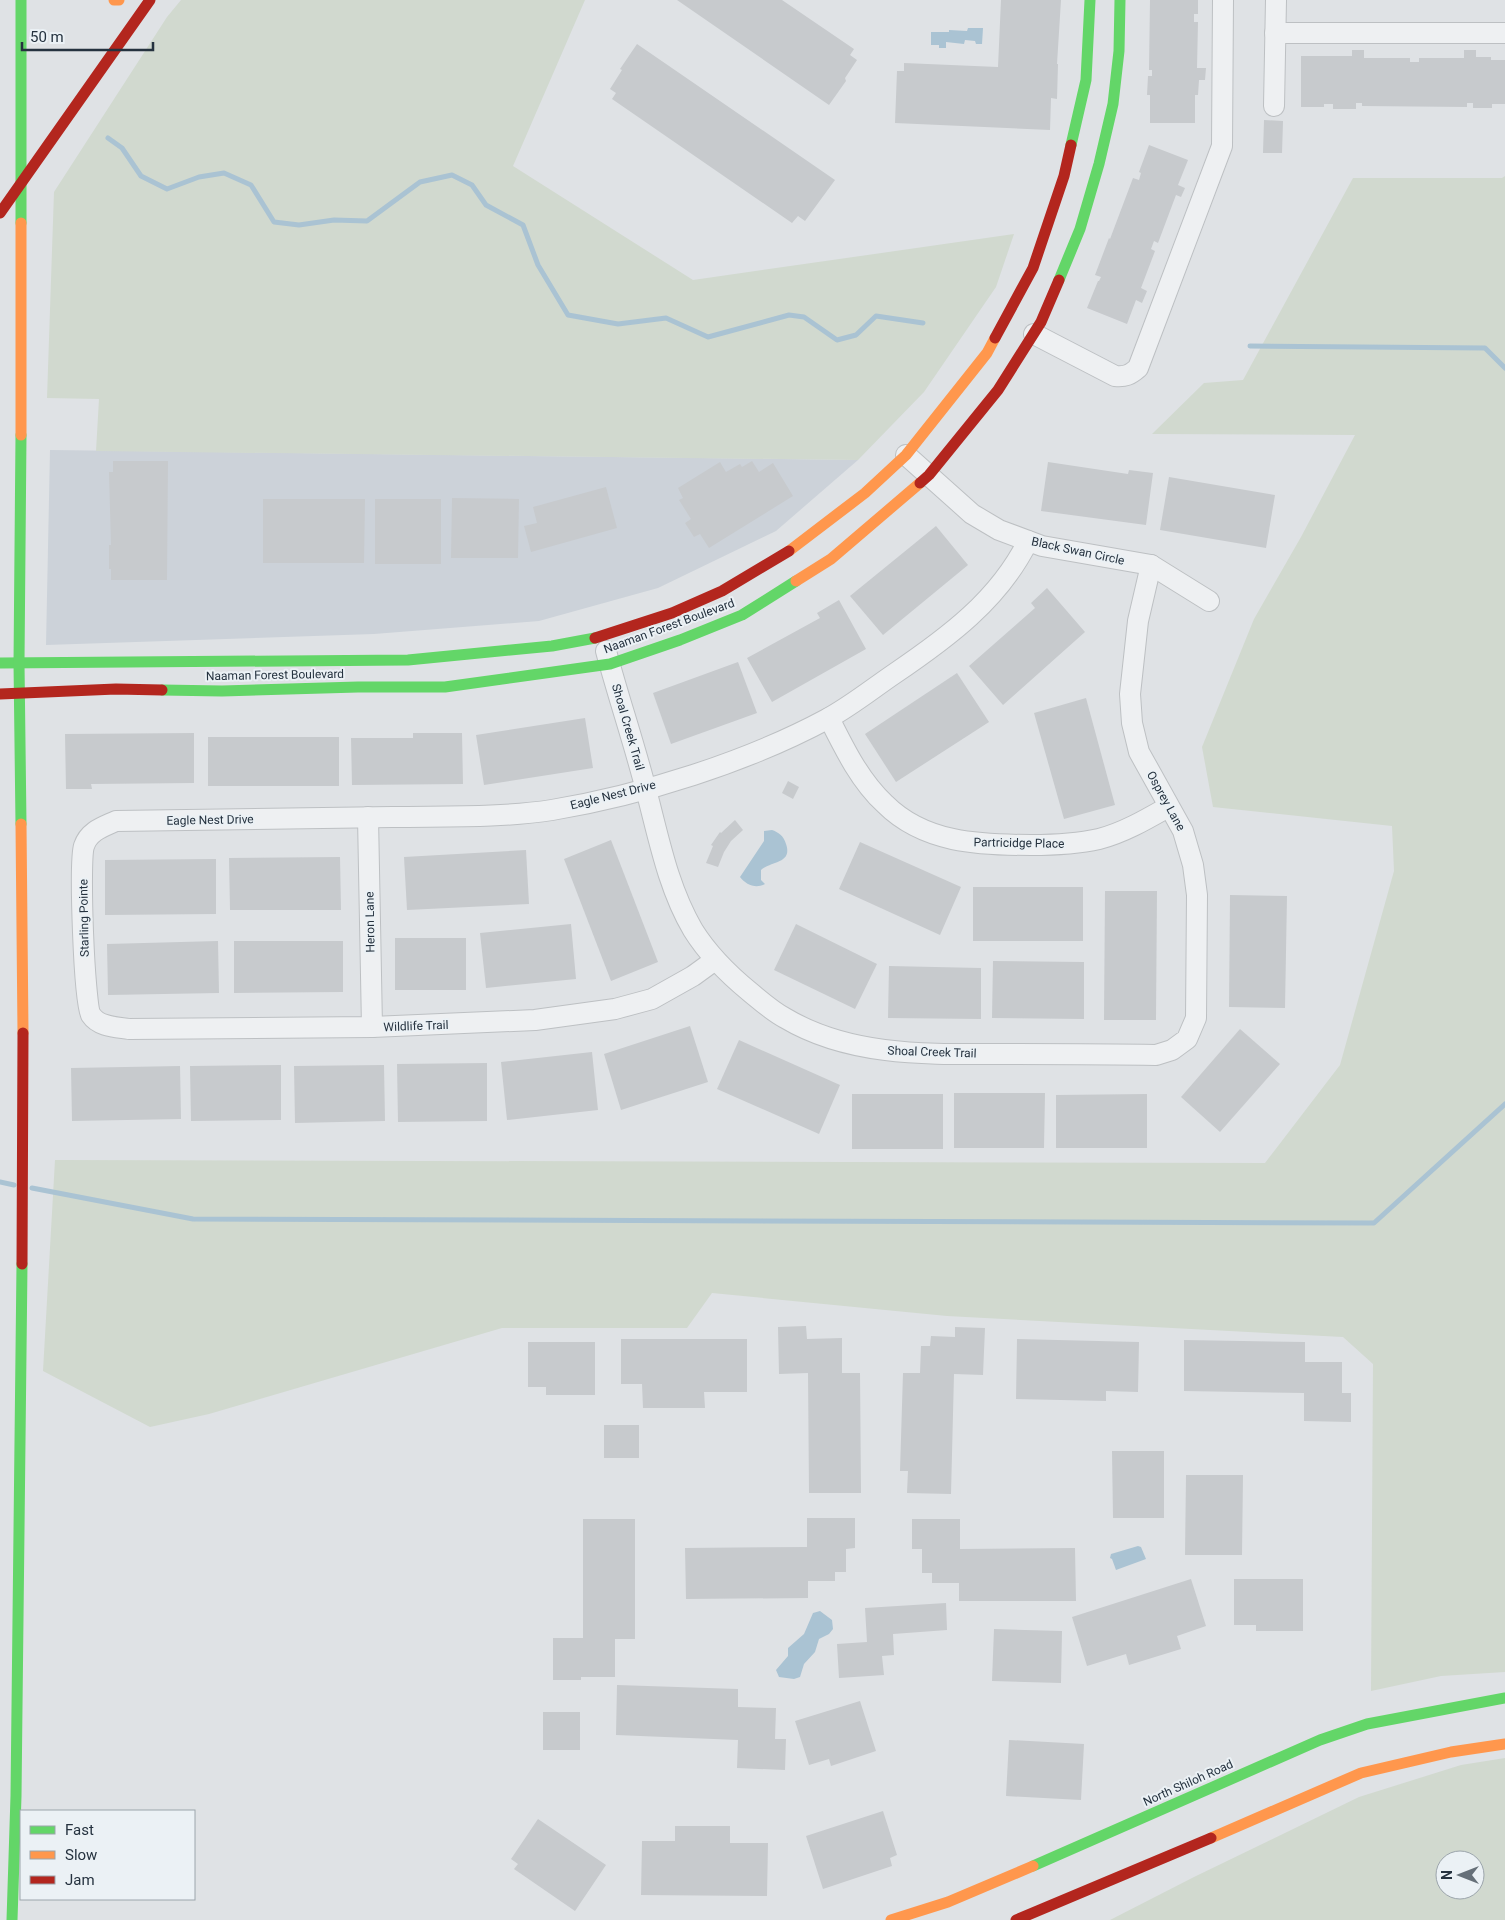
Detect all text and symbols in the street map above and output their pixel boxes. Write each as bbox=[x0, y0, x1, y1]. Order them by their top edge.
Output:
scale bar bbox=[22, 20, 154, 52]
text: 50 m bbox=[30, 28, 64, 46]
street label: Black Swan Circle bbox=[1030, 534, 1126, 568]
street label: Naaman Forest Boulevard bbox=[602, 596, 736, 656]
street label: Naaman Forest Boulevard bbox=[206, 667, 344, 683]
street label: Shoal Creek Trail bbox=[609, 682, 647, 772]
street label: Osprey Lane bbox=[1144, 769, 1188, 833]
street label: Eagle Nest Drive bbox=[569, 778, 657, 812]
street label: Eagle Nest Drive bbox=[166, 812, 254, 828]
street label: Partricidge Place bbox=[973, 835, 1065, 851]
street label: Starling Pointe bbox=[76, 879, 92, 957]
street label: Heron Lane bbox=[362, 891, 378, 953]
street label: Wildlife Trail bbox=[383, 1018, 449, 1034]
street label: Shoal Creek Trail bbox=[887, 1043, 977, 1061]
street label: North Shiloh Road bbox=[1141, 1757, 1235, 1809]
legend bbox=[20, 1810, 195, 1900]
text: Fast bbox=[65, 1821, 94, 1839]
text: Slow bbox=[65, 1846, 97, 1864]
north arrow bbox=[1435, 1850, 1485, 1900]
text: N bbox=[1439, 1870, 1455, 1880]
text: Jam bbox=[65, 1871, 95, 1889]

